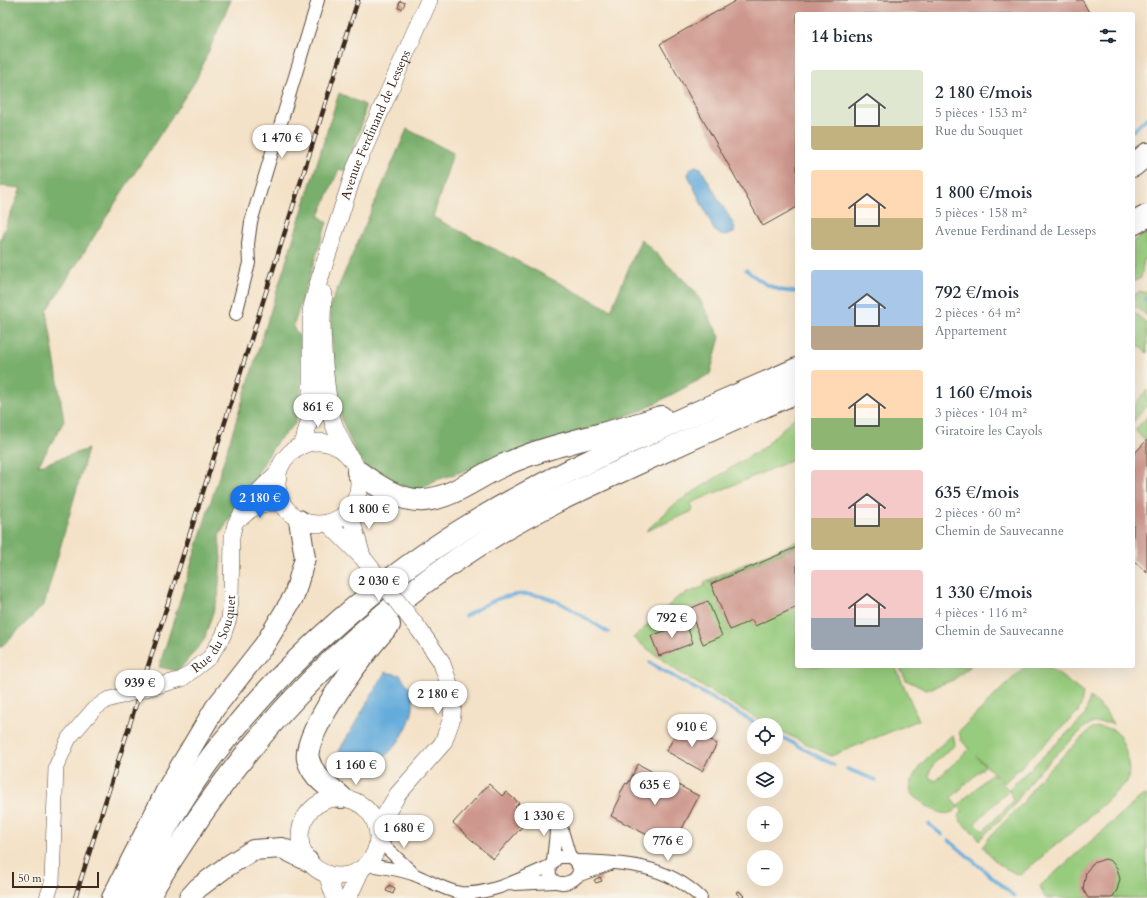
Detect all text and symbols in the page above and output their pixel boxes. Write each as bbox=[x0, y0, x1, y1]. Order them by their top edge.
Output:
text: 14 biens bbox=[811, 25, 873, 48]
icon: filters bbox=[1097, 25, 1119, 47]
street label: Avenue Ferdinand de Lesseps bbox=[337, 47, 415, 202]
text: 2 180 €/mois bbox=[935, 81, 1032, 104]
icon: home bbox=[843, 86, 891, 134]
text: 5 pièces · 153 m² bbox=[935, 104, 1027, 122]
text: Rue du Souquet bbox=[935, 122, 1023, 140]
pin: 1 470 € bbox=[245, 125, 319, 159]
text: 1 470 € bbox=[261, 129, 303, 147]
text: 1 800 €/mois bbox=[935, 181, 1032, 204]
icon: home bbox=[843, 186, 891, 234]
text: 5 pièces · 158 m² bbox=[935, 204, 1027, 222]
text: Avenue Ferdinand de Lesseps bbox=[935, 222, 1096, 240]
text: 792 €/mois bbox=[935, 281, 1019, 304]
icon: home bbox=[843, 286, 891, 334]
text: 2 pièces · 64 m² bbox=[935, 304, 1020, 322]
text: Appartement bbox=[935, 322, 1007, 340]
text: 1 160 €/mois bbox=[935, 381, 1032, 404]
icon: home bbox=[843, 386, 891, 434]
pin: 861 € bbox=[290, 394, 346, 428]
text: 861 € bbox=[302, 398, 334, 416]
text: 3 pièces · 104 m² bbox=[935, 404, 1027, 422]
text: Giratoire les Cayols bbox=[935, 422, 1042, 440]
text: 635 €/mois bbox=[935, 481, 1019, 504]
pin: 2 180 € bbox=[223, 485, 297, 519]
icon: home bbox=[843, 486, 891, 534]
text: 2 180 € bbox=[239, 489, 281, 507]
pin: 1 800 € bbox=[332, 496, 406, 530]
text: 1 800 € bbox=[348, 500, 390, 518]
text: 2 pièces · 60 m² bbox=[935, 504, 1020, 522]
text: Chemin de Sauvecanne bbox=[935, 522, 1064, 540]
pin: 2 030 € bbox=[342, 568, 416, 602]
text: 2 030 € bbox=[358, 572, 400, 590]
text: 1 330 €/mois bbox=[935, 581, 1032, 604]
icon: home bbox=[843, 586, 891, 634]
street label: Rue du Souquet bbox=[188, 595, 240, 677]
text: 4 pièces · 116 m² bbox=[935, 604, 1027, 622]
pin: 792 € bbox=[644, 605, 700, 639]
text: 792 € bbox=[656, 609, 688, 627]
text: Chemin de Sauvecanne bbox=[935, 622, 1064, 640]
pin: 939 € bbox=[112, 670, 168, 704]
text: 939 € bbox=[124, 674, 156, 692]
pin: 2 180 € bbox=[401, 681, 475, 715]
text: 2 180 € bbox=[417, 685, 459, 703]
pin: 910 € bbox=[664, 714, 720, 748]
text: 910 € bbox=[676, 718, 708, 736]
map controls bbox=[747, 718, 783, 886]
button: locate bbox=[747, 718, 783, 754]
pin: 1 160 € bbox=[319, 752, 393, 786]
text: 1 160 € bbox=[335, 756, 377, 774]
button: layers bbox=[747, 762, 783, 798]
pin: 635 € bbox=[627, 772, 683, 806]
text: 635 € bbox=[639, 776, 671, 794]
pin: 1 330 € bbox=[507, 803, 581, 837]
button: + bbox=[747, 806, 783, 842]
text: 1 330 € bbox=[523, 807, 565, 825]
pin: 1 680 € bbox=[367, 815, 441, 849]
text: 1 680 € bbox=[383, 819, 425, 837]
pin: 776 € bbox=[640, 828, 696, 862]
text: 776 € bbox=[652, 832, 684, 850]
button: − bbox=[747, 850, 783, 886]
scale bar bbox=[12, 870, 99, 889]
text: 50 m bbox=[18, 871, 42, 886]

